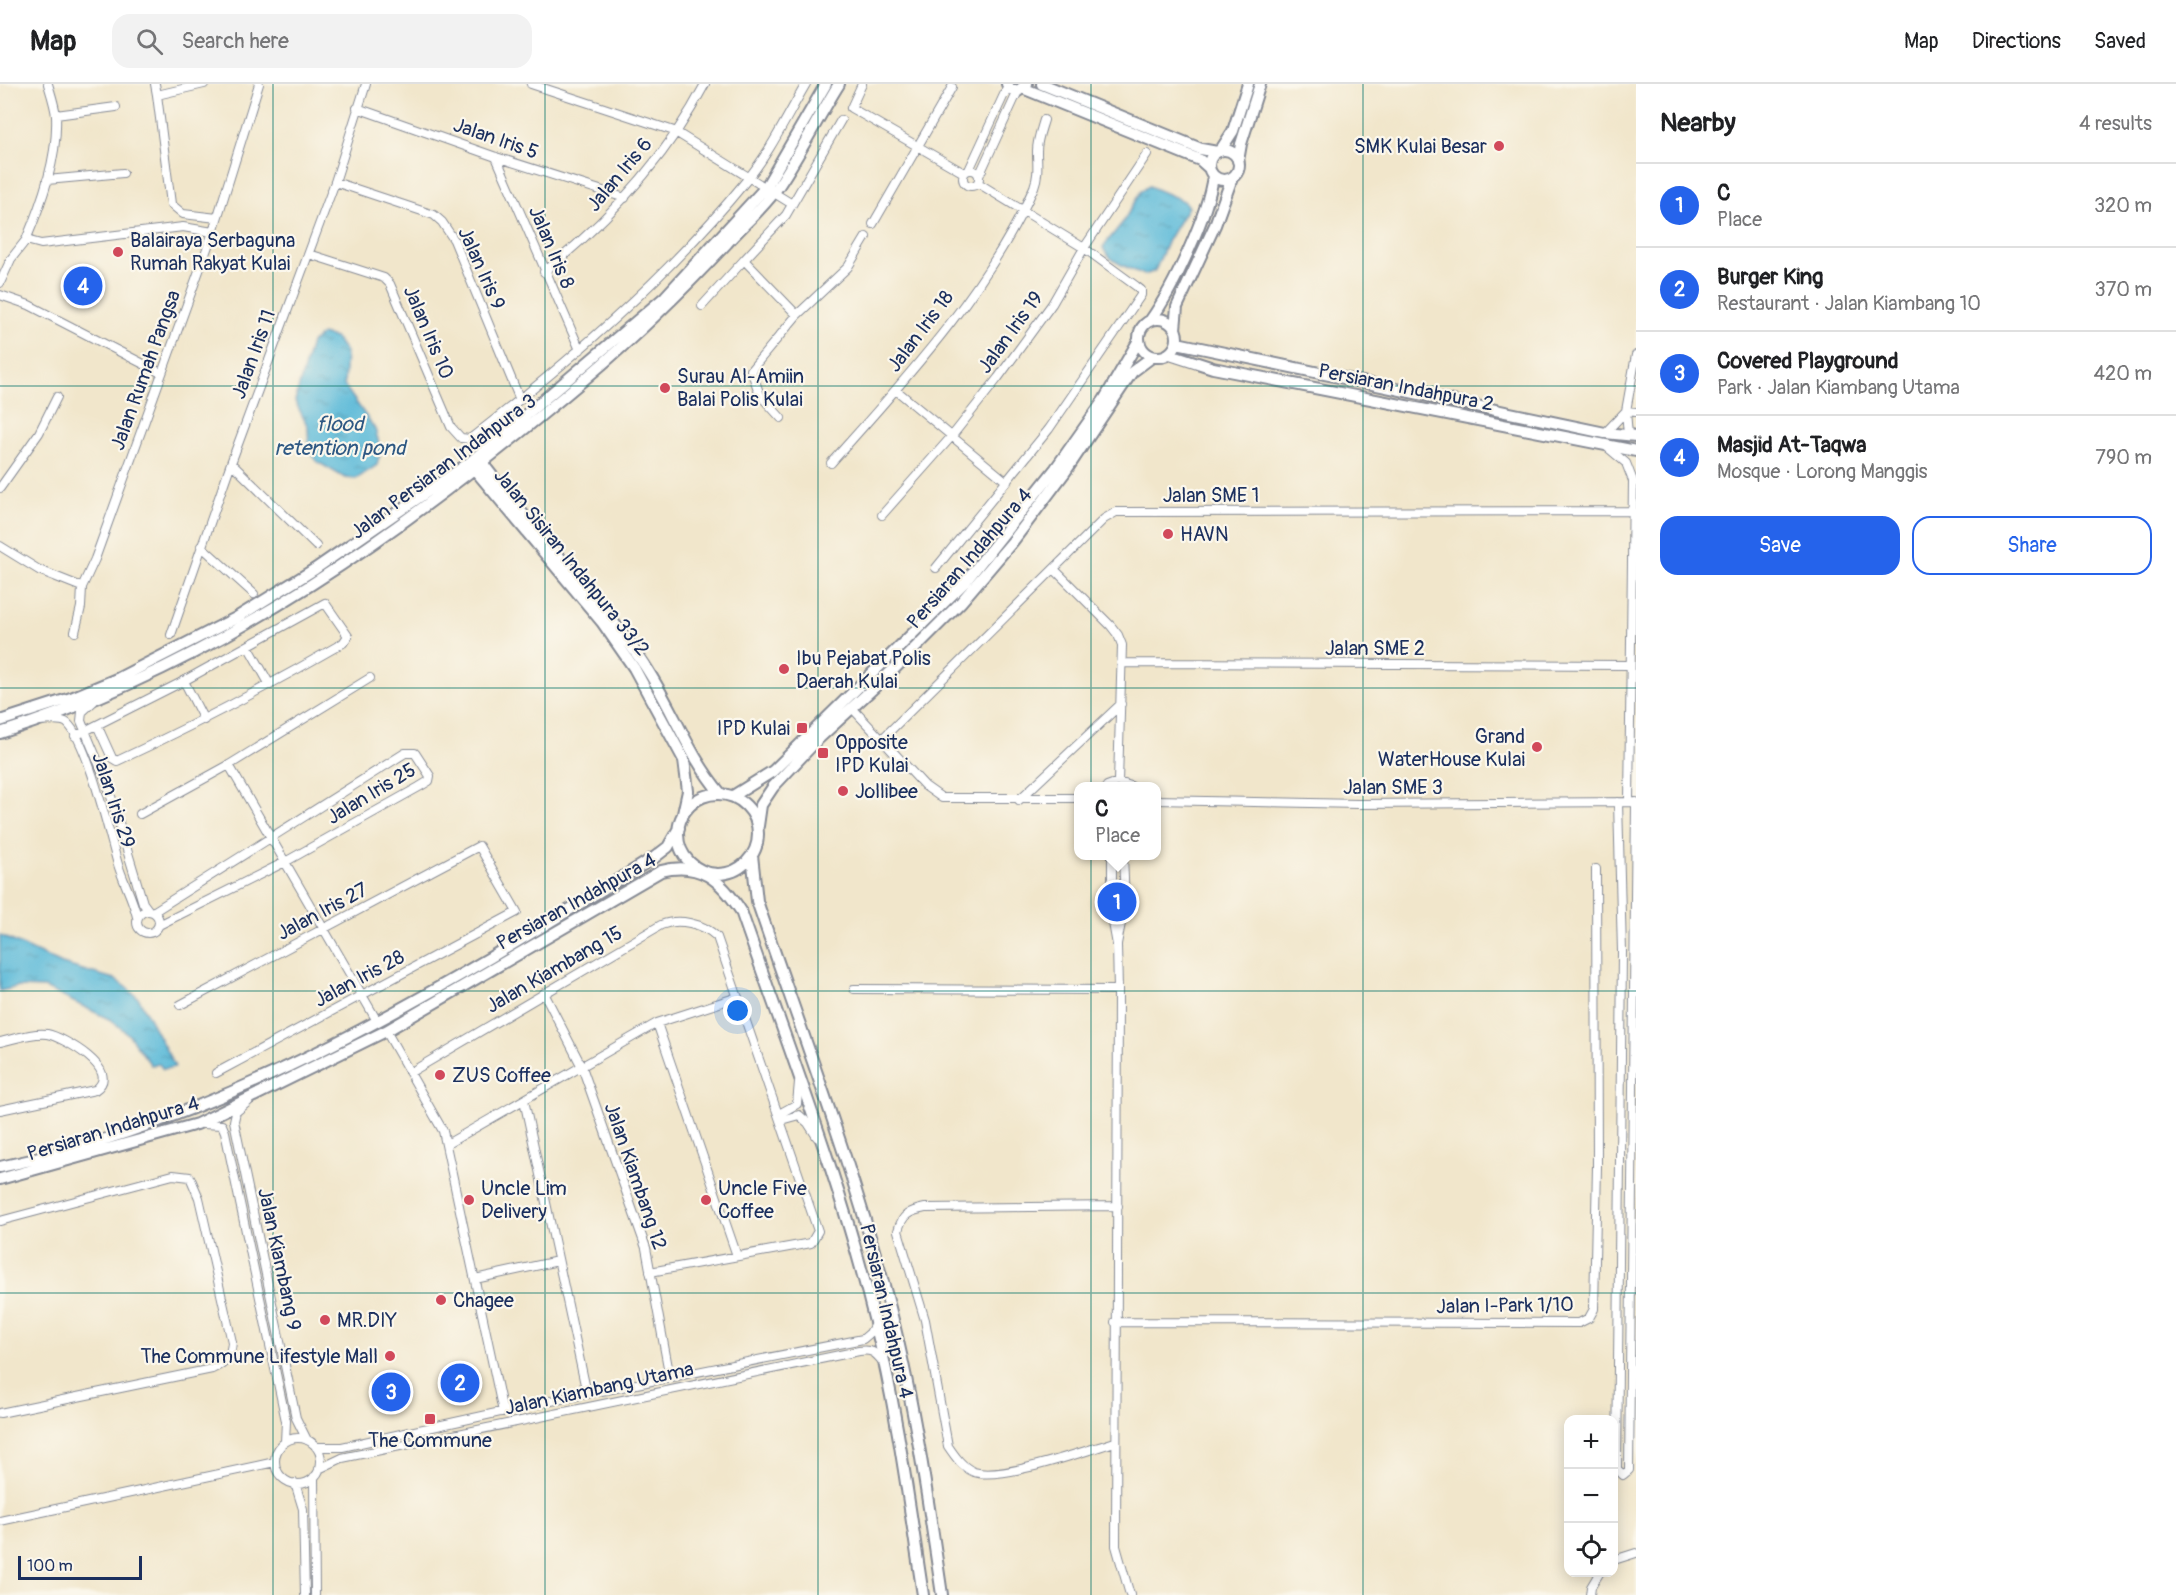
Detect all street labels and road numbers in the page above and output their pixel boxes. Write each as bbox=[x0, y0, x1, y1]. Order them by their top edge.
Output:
street label: Jalan Iris 5 bbox=[450, 112, 542, 165]
street label: Jalan Iris 6 bbox=[581, 132, 658, 217]
street label: Jalan Iris 8 bbox=[523, 202, 580, 292]
street label: Jalan Iris 9 bbox=[452, 223, 511, 313]
street label: Jalan Iris 10 bbox=[398, 282, 459, 383]
street label: Jalan Iris 18 bbox=[882, 286, 959, 377]
street label: Jalan Iris 19 bbox=[972, 286, 1049, 378]
street label: Jalan Rumah Pangsa bbox=[105, 287, 186, 454]
street label: Jalan Iris 11 bbox=[226, 306, 281, 402]
street label: Persiaran Indahpura 2 bbox=[1316, 358, 1496, 417]
street label: Jalan Persiaran Indahpura 3 bbox=[345, 388, 541, 544]
street label: Jalan Sisiran Indahpura 33/2 bbox=[488, 464, 655, 661]
street label: Persiaran Indahpura 4 bbox=[901, 482, 1038, 634]
street label: Jalan SME 1 bbox=[1163, 483, 1259, 508]
street label: Jalan SME 2 bbox=[1325, 636, 1425, 661]
street label: Jalan Iris 29 bbox=[86, 749, 141, 851]
street label: Jalan Iris 25 bbox=[322, 757, 420, 830]
street label: Jalan SME 3 bbox=[1343, 775, 1443, 800]
street label: Persiaran Indahpura 4 bbox=[492, 847, 661, 956]
street label: Jalan Iris 27 bbox=[272, 877, 372, 946]
street label: Jalan Kiambang 15 bbox=[481, 920, 627, 1019]
street label: Jalan Iris 28 bbox=[310, 944, 409, 1013]
street label: Persiaran Indahpura 4 bbox=[24, 1090, 203, 1167]
street label: Jalan Kiambang 12 bbox=[599, 1099, 672, 1253]
street label: Jalan Kiambang 9 bbox=[252, 1185, 307, 1333]
street label: Persiaran Indahpura 4 bbox=[854, 1221, 919, 1401]
street label: Jalan I-Park 1/10 bbox=[1436, 1292, 1574, 1319]
street label: Jalan Kiambang Utama bbox=[502, 1356, 696, 1421]

